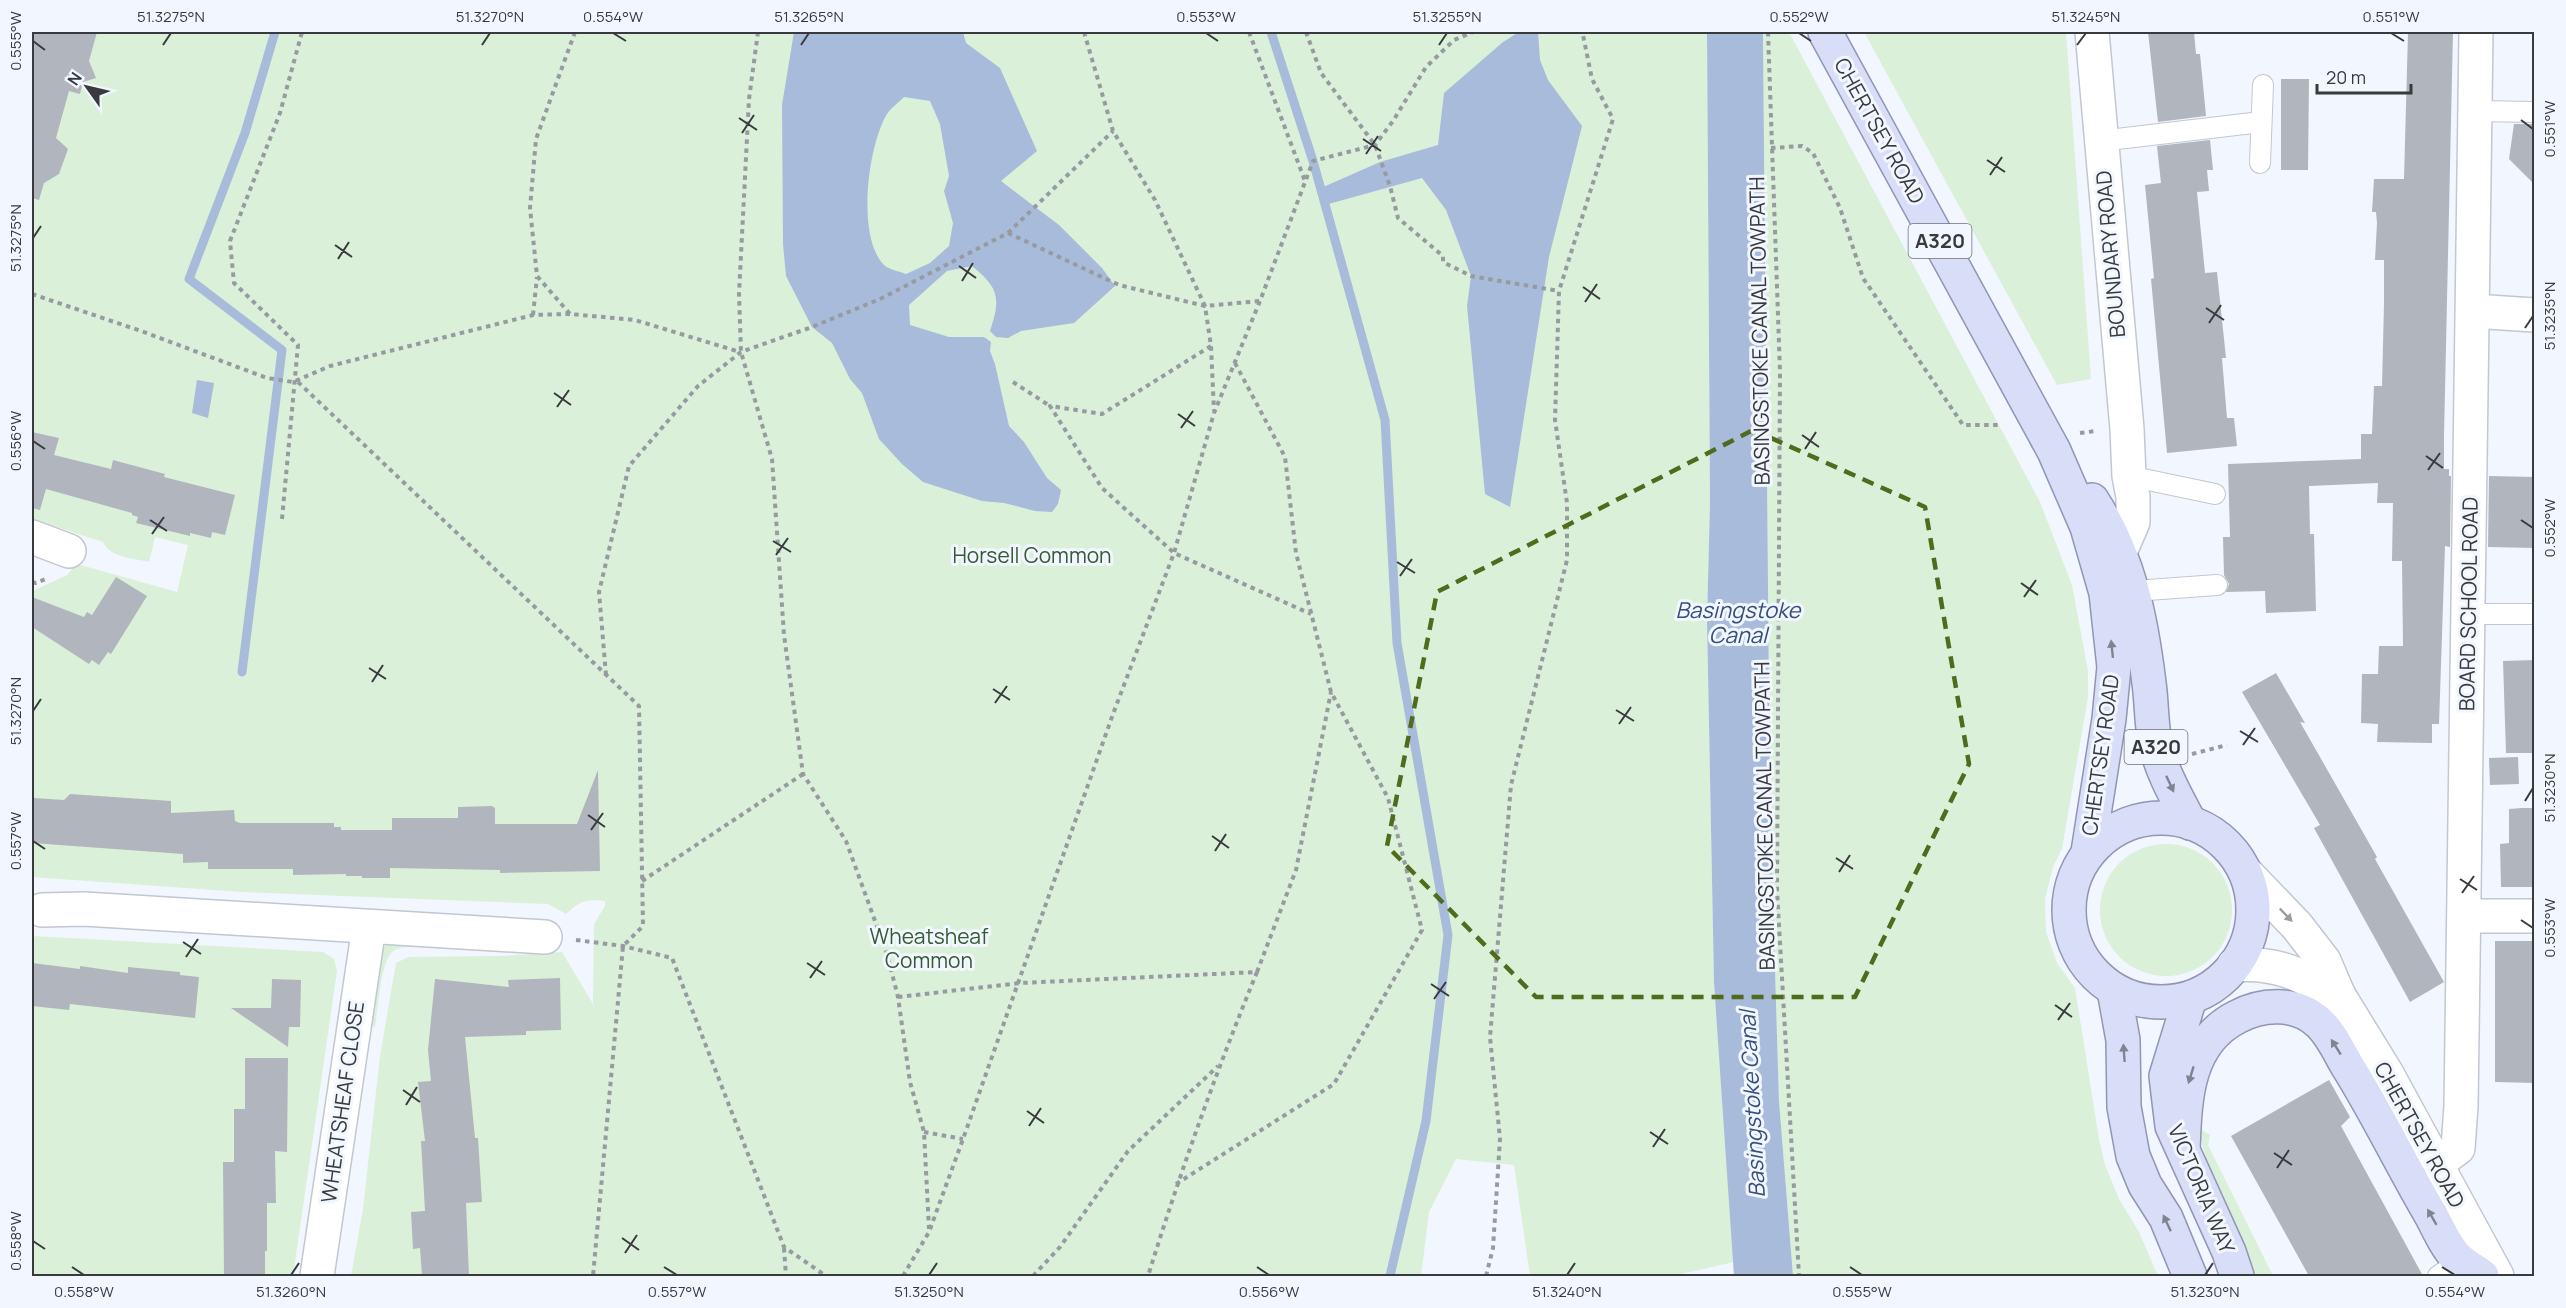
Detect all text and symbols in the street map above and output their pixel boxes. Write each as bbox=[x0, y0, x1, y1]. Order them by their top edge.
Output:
text: 51.3275°N bbox=[137, 6, 205, 27]
text: 51.3270°N bbox=[456, 6, 524, 27]
text: 0.554°W bbox=[583, 6, 643, 27]
text: 51.3265°N bbox=[774, 6, 844, 27]
text: 0.553°W bbox=[1176, 6, 1236, 27]
text: 51.3255°N bbox=[1413, 6, 1481, 27]
text: 0.552°W bbox=[1769, 6, 1829, 27]
text: 51.3245°N bbox=[2052, 6, 2120, 27]
text: 0.551°W bbox=[2363, 6, 2419, 27]
text: 0.555°W bbox=[5, 11, 26, 71]
street label: CHERTSEY ROAD bbox=[1828, 53, 1932, 208]
north arrow bbox=[57, 57, 117, 117]
scale bar bbox=[2317, 57, 2412, 95]
text: 20 m bbox=[2326, 65, 2366, 89]
text: N bbox=[62, 68, 87, 90]
text: 0.551°W bbox=[2539, 101, 2560, 157]
street label: BOUNDARY ROAD bbox=[2089, 169, 2131, 339]
street label: BASINGSTOKE CANAL TOWPATH bbox=[1742, 176, 1776, 486]
text: 51.3275°N bbox=[5, 204, 26, 272]
road number: A320 bbox=[1908, 224, 1972, 258]
text: 51.3235°N bbox=[2539, 282, 2560, 350]
text: 0.556°W bbox=[5, 411, 26, 471]
street label: BOARD SCHOOL ROAD bbox=[2452, 496, 2484, 711]
text: 0.552°W bbox=[2539, 498, 2560, 558]
park label: Horsell Common bbox=[952, 541, 1112, 569]
water label: Basingstoke Canal bbox=[1676, 595, 1802, 650]
one-way arrow bbox=[2107, 639, 2117, 658]
street label: BASINGSTOKE CANAL TOWPATH bbox=[1747, 661, 1781, 971]
street label: CHERTSEY ROAD bbox=[2075, 672, 2125, 837]
text: 51.3270°N bbox=[5, 677, 26, 745]
road number: A320 bbox=[2124, 730, 2188, 764]
text: 51.3230°N bbox=[2539, 753, 2560, 823]
one-way arrow bbox=[2165, 775, 2174, 792]
text: 0.557°W bbox=[5, 812, 26, 870]
text: 0.553°W bbox=[2539, 898, 2560, 958]
one-way arrow bbox=[2279, 907, 2293, 921]
park label: Wheatsheaf Common bbox=[870, 922, 989, 974]
street label: WHEATSHEAF CLOSE bbox=[314, 999, 370, 1205]
water label: Basingstoke Canal bbox=[1732, 1007, 1772, 1199]
one-way arrow bbox=[2330, 1039, 2341, 1055]
one-way arrow bbox=[2119, 1044, 2129, 1063]
street label: CHERTSEY ROAD bbox=[2368, 1057, 2472, 1212]
one-way arrow bbox=[2186, 1066, 2195, 1084]
street label: VICTORIA WAY bbox=[2162, 1120, 2242, 1258]
one-way arrow bbox=[2427, 1208, 2437, 1225]
text: 0.558°W bbox=[5, 1211, 26, 1271]
one-way arrow bbox=[2162, 1213, 2172, 1231]
text: 0.558°W bbox=[54, 1281, 114, 1302]
text: 51.3260°N bbox=[256, 1281, 326, 1302]
text: 0.557°W bbox=[648, 1281, 706, 1302]
text: 51.3250°N bbox=[894, 1281, 964, 1302]
text: 0.556°W bbox=[1239, 1281, 1299, 1302]
text: 51.3240°N bbox=[1532, 1281, 1602, 1302]
text: 0.555°W bbox=[1832, 1281, 1892, 1302]
text: 51.3230°N bbox=[2170, 1281, 2240, 1302]
text: 0.554°W bbox=[2425, 1281, 2485, 1302]

